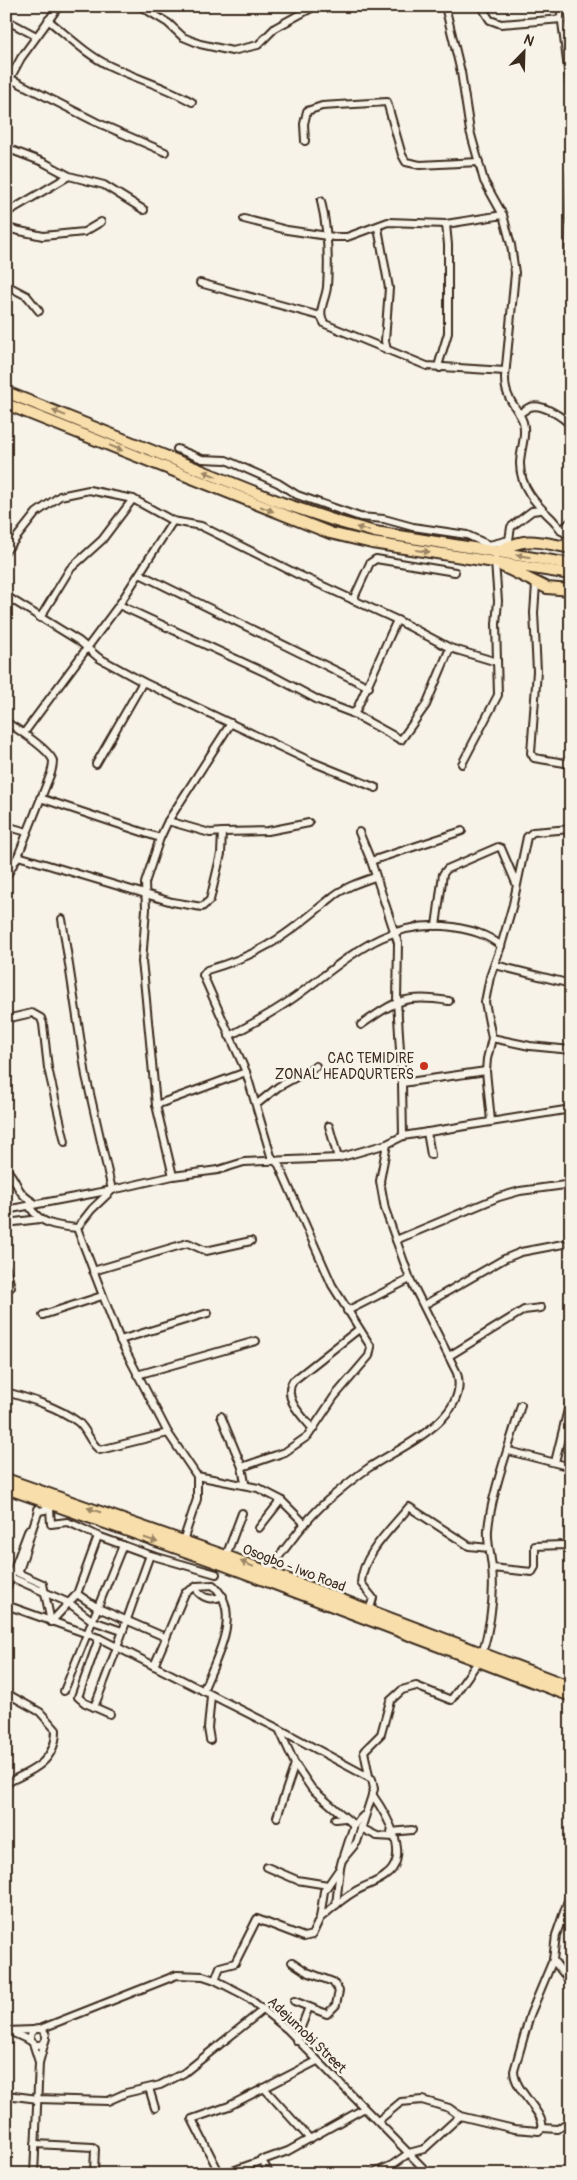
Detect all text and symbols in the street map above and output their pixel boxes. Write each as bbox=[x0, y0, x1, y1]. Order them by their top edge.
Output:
north arrow bbox=[500, 28, 550, 78]
text: N bbox=[521, 31, 537, 50]
one-way arrow bbox=[51, 409, 66, 417]
one-way arrow bbox=[109, 445, 124, 452]
one-way arrow bbox=[202, 470, 217, 478]
one-way arrow bbox=[260, 505, 274, 513]
one-way arrow bbox=[355, 524, 370, 532]
one-way arrow bbox=[416, 547, 432, 555]
one-way arrow bbox=[514, 552, 530, 560]
place label: CAC TEMIDIRE ZONAL HEADQURTERS bbox=[275, 1050, 414, 1083]
marker: CAC TEMIDIRE ZONAL HEADQURTERS bbox=[418, 1060, 430, 1072]
one-way arrow bbox=[86, 1506, 101, 1514]
one-way arrow bbox=[144, 1536, 159, 1544]
street label: Osogbo - Iwo Road bbox=[240, 1541, 348, 1596]
one-way arrow bbox=[240, 1560, 254, 1568]
street label: Adejumobi Street bbox=[264, 1993, 350, 2077]

